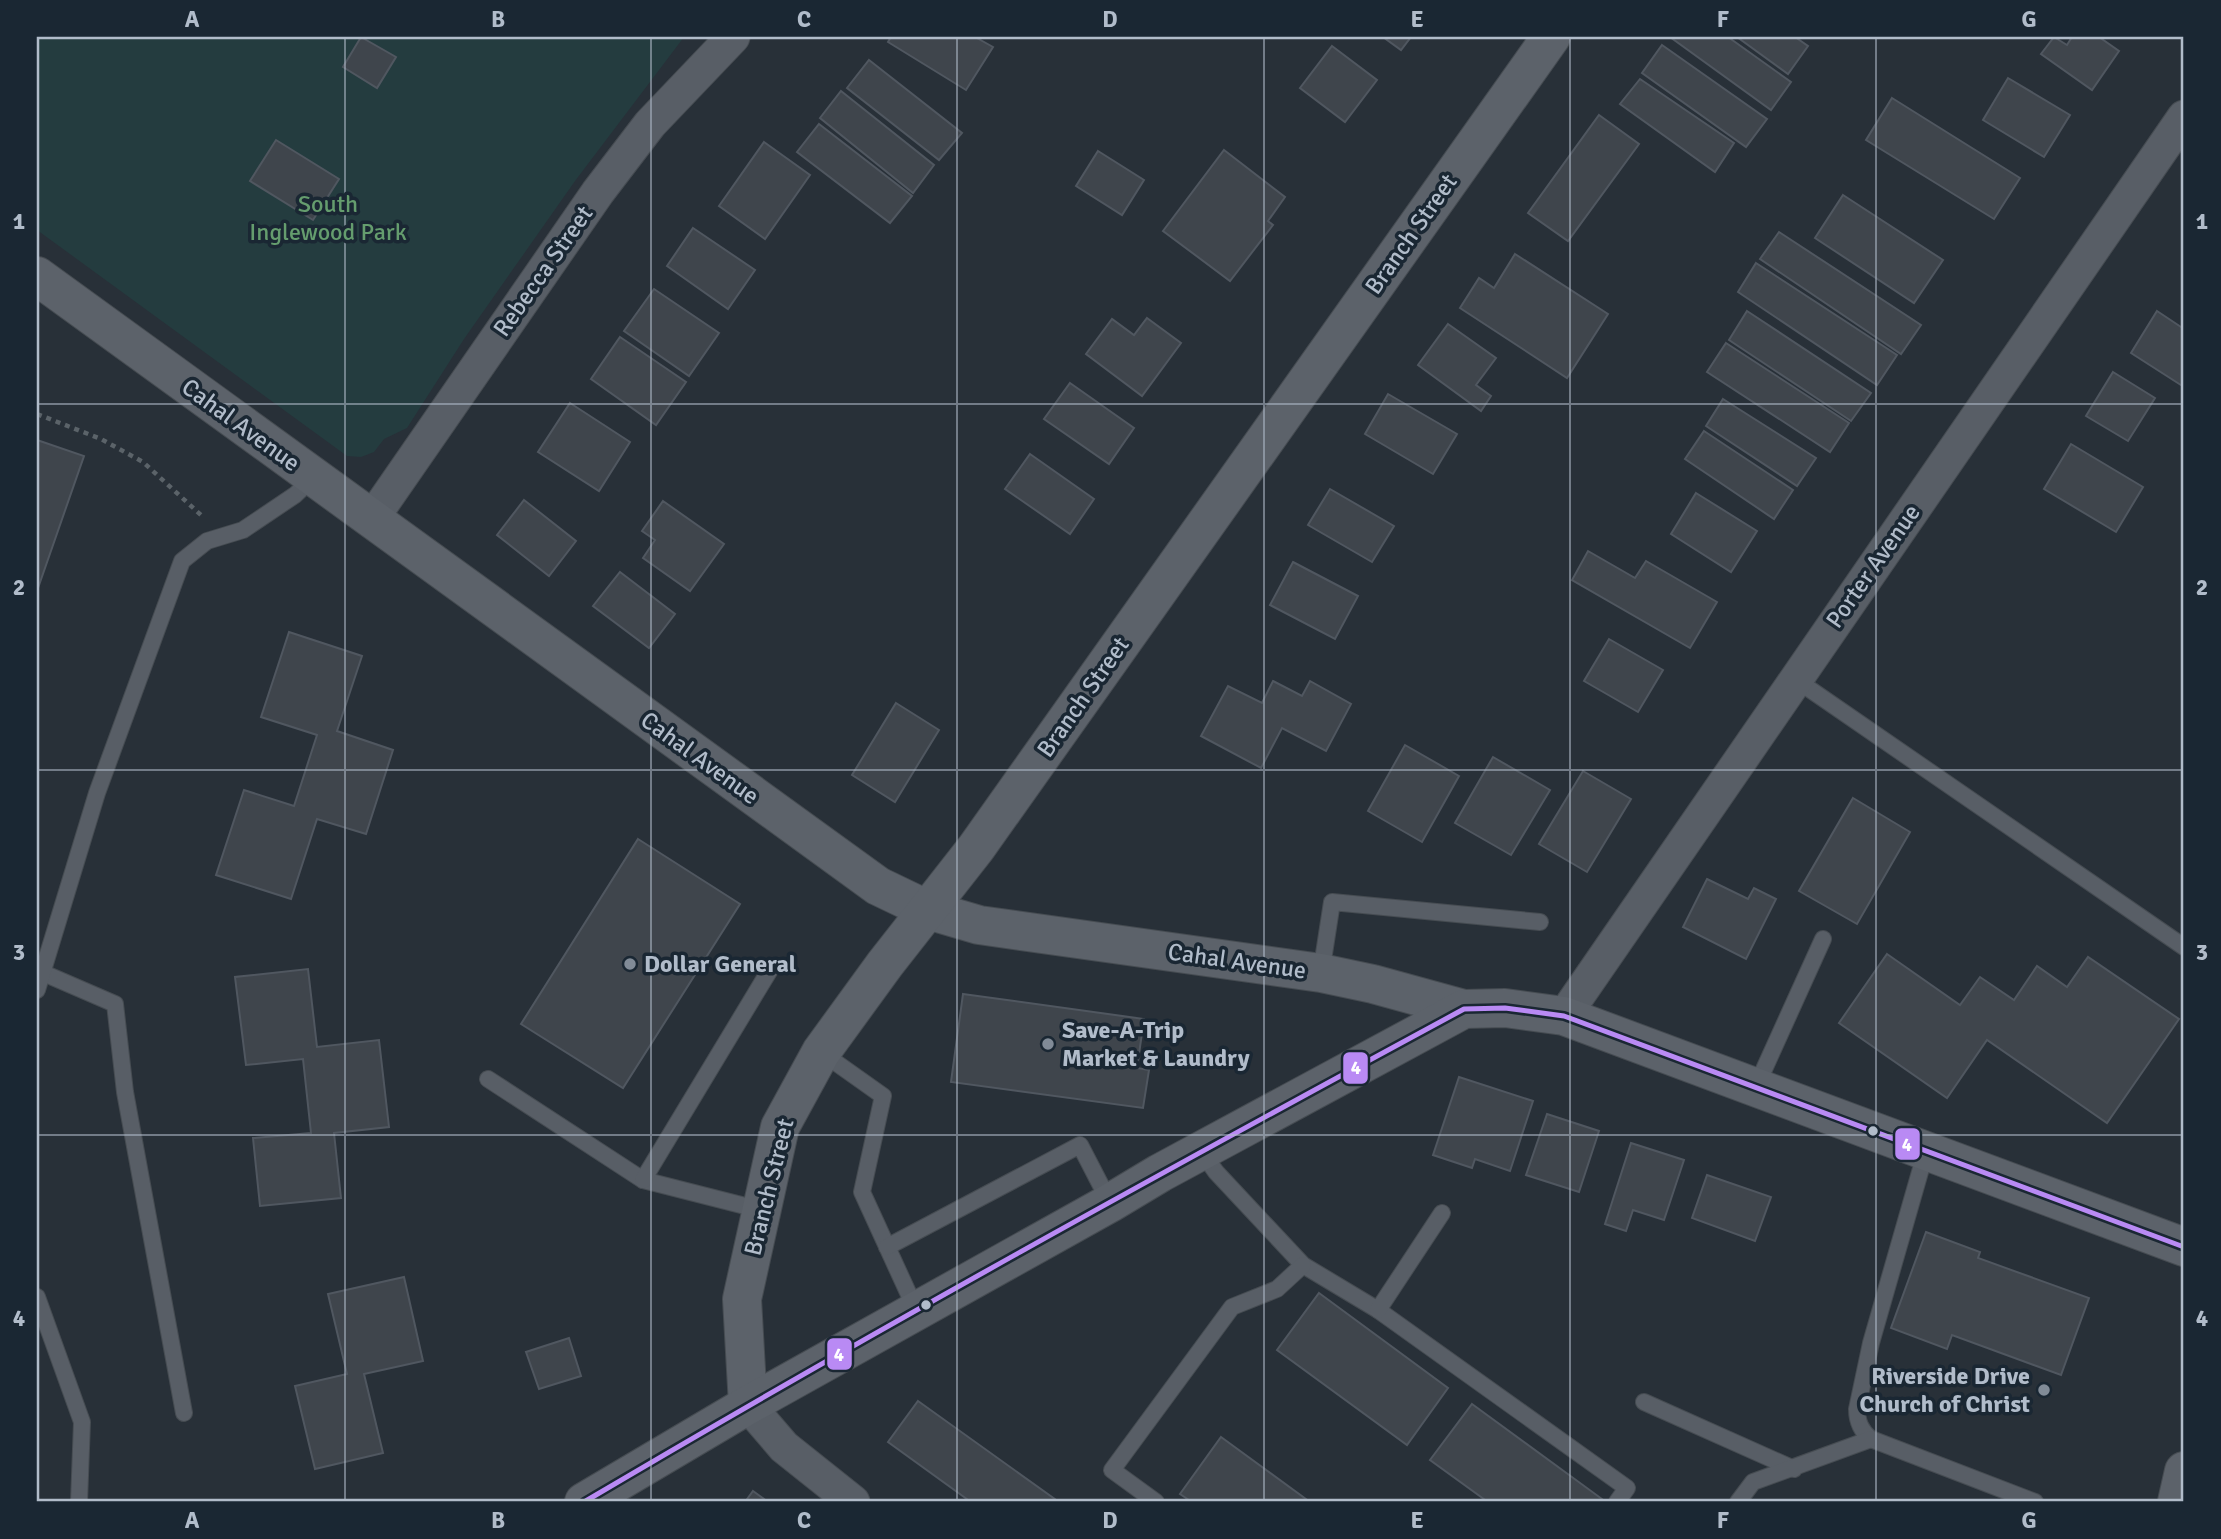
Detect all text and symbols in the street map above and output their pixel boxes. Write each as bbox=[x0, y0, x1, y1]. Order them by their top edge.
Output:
text: A bbox=[185, 5, 200, 34]
text: B bbox=[491, 5, 505, 34]
text: C bbox=[797, 5, 811, 34]
text: D bbox=[1102, 5, 1118, 34]
text: E bbox=[1410, 5, 1424, 34]
text: F bbox=[1717, 5, 1729, 34]
text: G bbox=[2021, 5, 2037, 34]
street label: Branch Street bbox=[1358, 168, 1464, 300]
park label: South Inglewood Park bbox=[249, 189, 407, 247]
street label: Rebecca Street bbox=[487, 200, 599, 342]
text: 1 bbox=[13, 207, 25, 236]
text: 1 bbox=[2196, 207, 2208, 236]
street label: Cahal Avenue bbox=[176, 372, 306, 478]
street label: Porter Avenue bbox=[1819, 498, 1927, 634]
text: 2 bbox=[13, 573, 25, 602]
text: 2 bbox=[2196, 573, 2208, 602]
street label: Branch Street bbox=[1030, 631, 1136, 763]
street label: Cahal Avenue bbox=[635, 705, 765, 811]
street label: Cahal Avenue bbox=[1166, 936, 1308, 986]
text: 3 bbox=[13, 938, 25, 967]
text: 3 bbox=[2196, 938, 2208, 967]
place label: Dollar General bbox=[644, 949, 797, 979]
marker: Dollar General bbox=[622, 956, 638, 972]
place label: Save-A-Trip Market & Laundry bbox=[1062, 1015, 1250, 1073]
marker: Save-A-Trip Market & Laundry bbox=[1040, 1036, 1056, 1052]
line badge: 4 bbox=[1342, 1051, 1369, 1085]
text: 4 bbox=[1351, 1056, 1361, 1080]
street label: Branch Street bbox=[737, 1115, 801, 1259]
unlabelled marker bbox=[1866, 1124, 1880, 1138]
line badge: 4 bbox=[1894, 1127, 1921, 1161]
text: 4 bbox=[1902, 1133, 1912, 1157]
unlabelled marker bbox=[919, 1298, 933, 1312]
text: 4 bbox=[13, 1304, 25, 1333]
text: 4 bbox=[2196, 1304, 2208, 1333]
line badge: 4 bbox=[826, 1337, 853, 1371]
text: 4 bbox=[834, 1343, 844, 1367]
place label: Riverside Drive Church of Christ bbox=[1859, 1361, 2030, 1419]
marker: Riverside Drive Church of Christ bbox=[2036, 1382, 2052, 1398]
text: A bbox=[185, 1506, 200, 1535]
text: B bbox=[491, 1506, 505, 1535]
text: C bbox=[797, 1506, 811, 1535]
text: D bbox=[1102, 1506, 1118, 1535]
text: E bbox=[1410, 1506, 1424, 1535]
text: F bbox=[1717, 1506, 1729, 1535]
text: G bbox=[2021, 1506, 2037, 1535]

